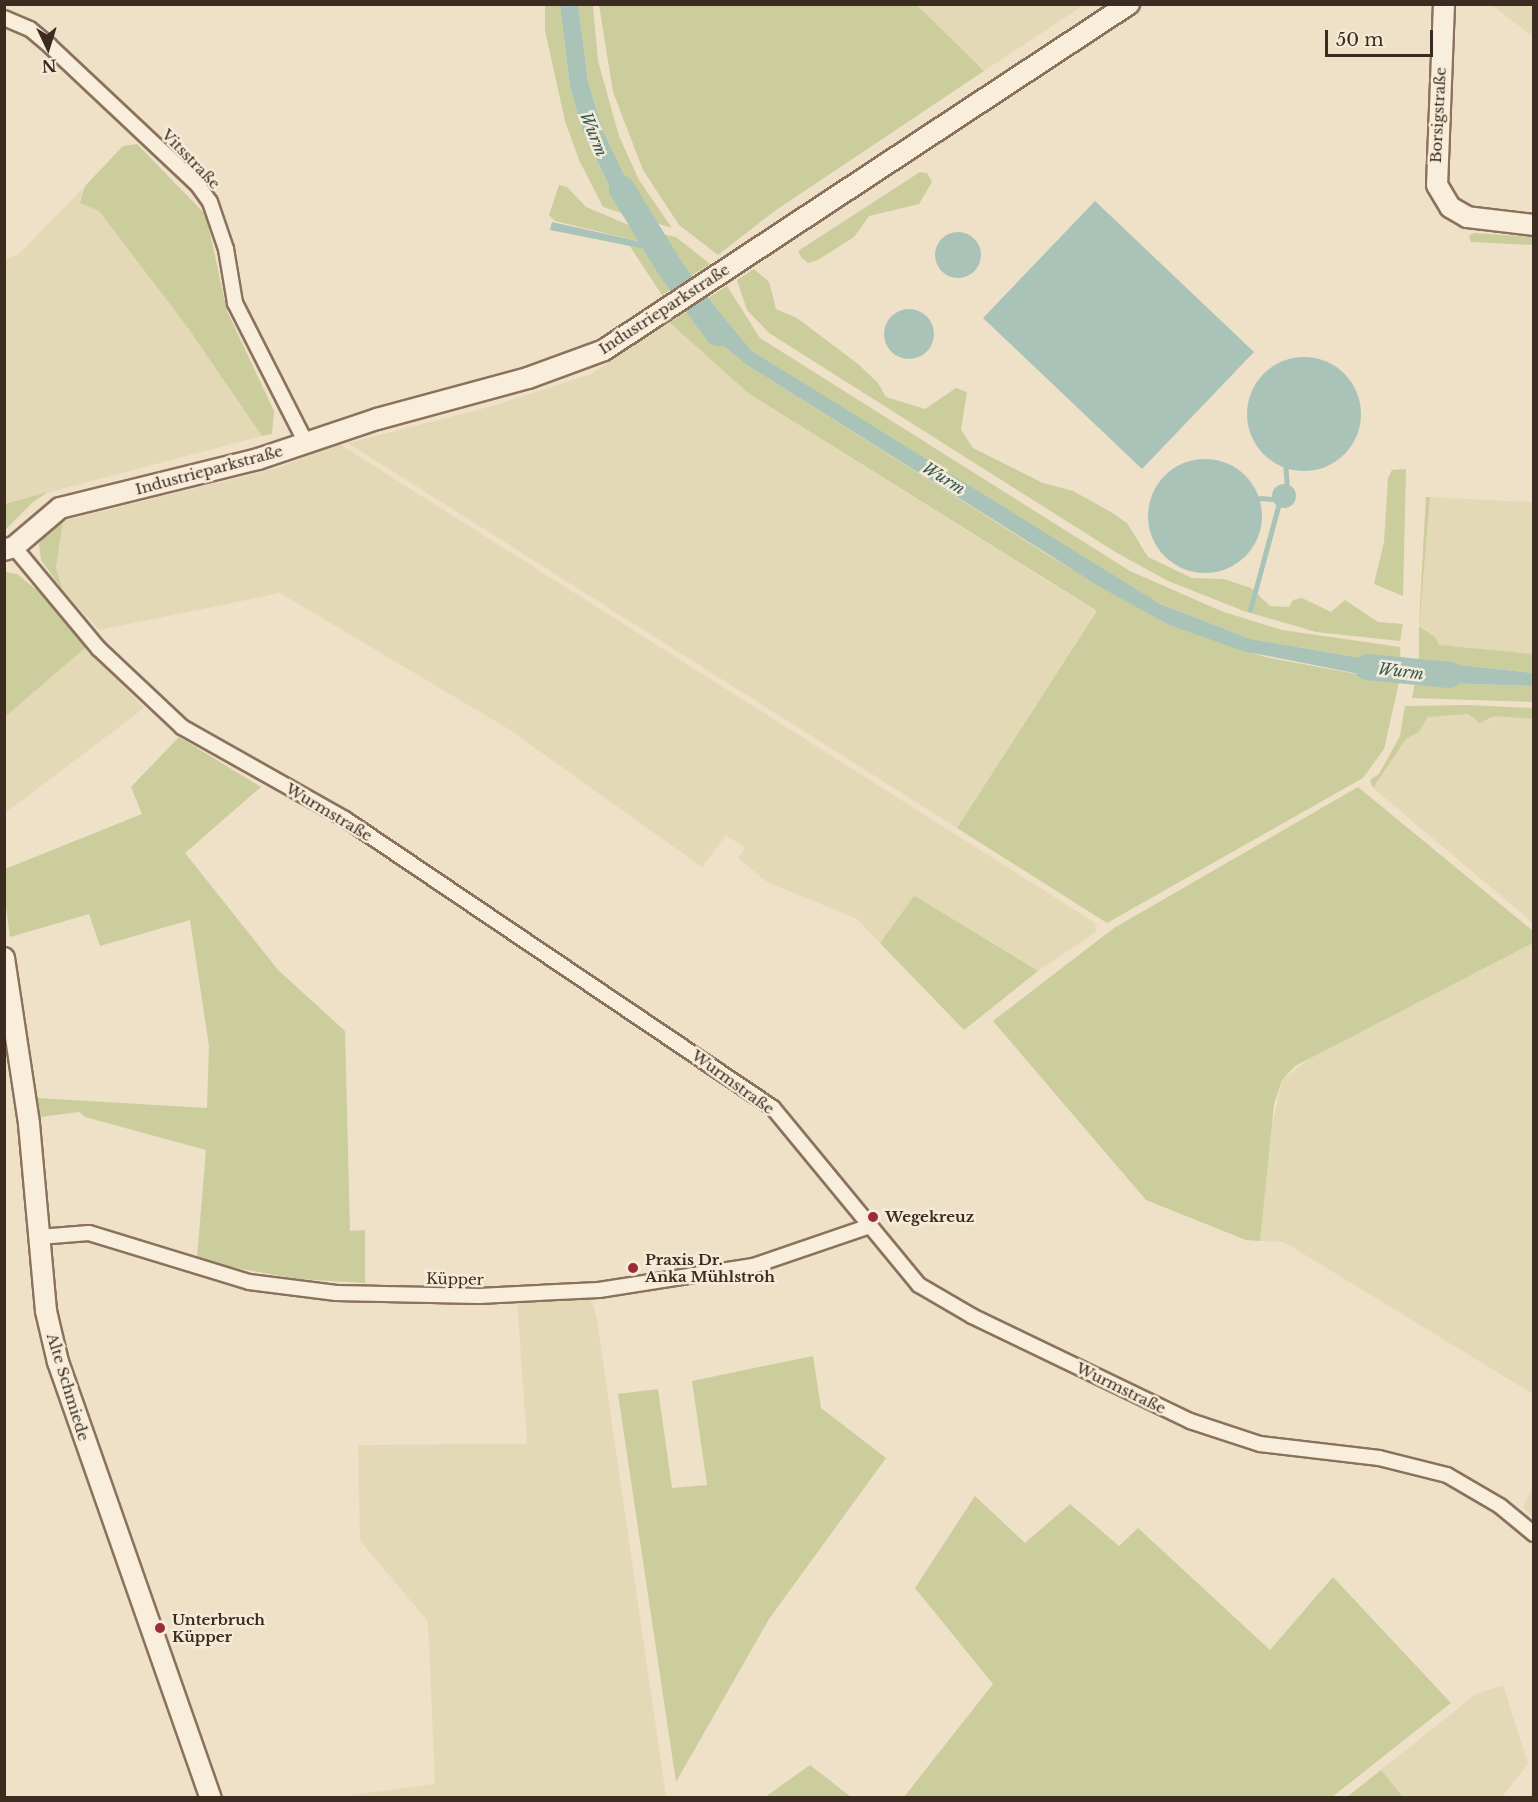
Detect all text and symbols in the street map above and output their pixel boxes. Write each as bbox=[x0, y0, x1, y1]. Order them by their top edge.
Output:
north arrow bbox=[18, 18, 78, 78]
scale bar bbox=[1328, 18, 1436, 56]
text: 50 m bbox=[1336, 29, 1384, 51]
text: N bbox=[41, 55, 57, 76]
street label: Borsigstraße bbox=[1426, 67, 1450, 163]
water label: Wurm bbox=[576, 109, 612, 159]
street label: Vitsstraße bbox=[158, 125, 224, 193]
street label: Industrieparkstraße bbox=[595, 260, 733, 358]
street label: Industrieparkstraße bbox=[133, 442, 285, 498]
water label: Wurm bbox=[919, 458, 969, 498]
water label: Wurm bbox=[1377, 659, 1425, 683]
street label: Wurmstraße bbox=[283, 779, 375, 845]
street label: Wurmstraße bbox=[688, 1046, 778, 1118]
place label: Wegekreuz bbox=[885, 1208, 974, 1226]
marker: Wegekreuz bbox=[866, 1210, 880, 1224]
place label: Praxis Dr. Anka Mühlstroh bbox=[645, 1250, 775, 1285]
marker: Praxis Dr. Anka Mühlstroh bbox=[626, 1261, 640, 1275]
street label: Küpper bbox=[426, 1269, 484, 1289]
street label: Alte Schmiede bbox=[43, 1331, 93, 1443]
street label: Wurmstraße bbox=[1073, 1359, 1169, 1417]
place label: Unterbruch Küpper bbox=[172, 1610, 265, 1645]
marker: Unterbruch Küpper bbox=[153, 1621, 167, 1635]

